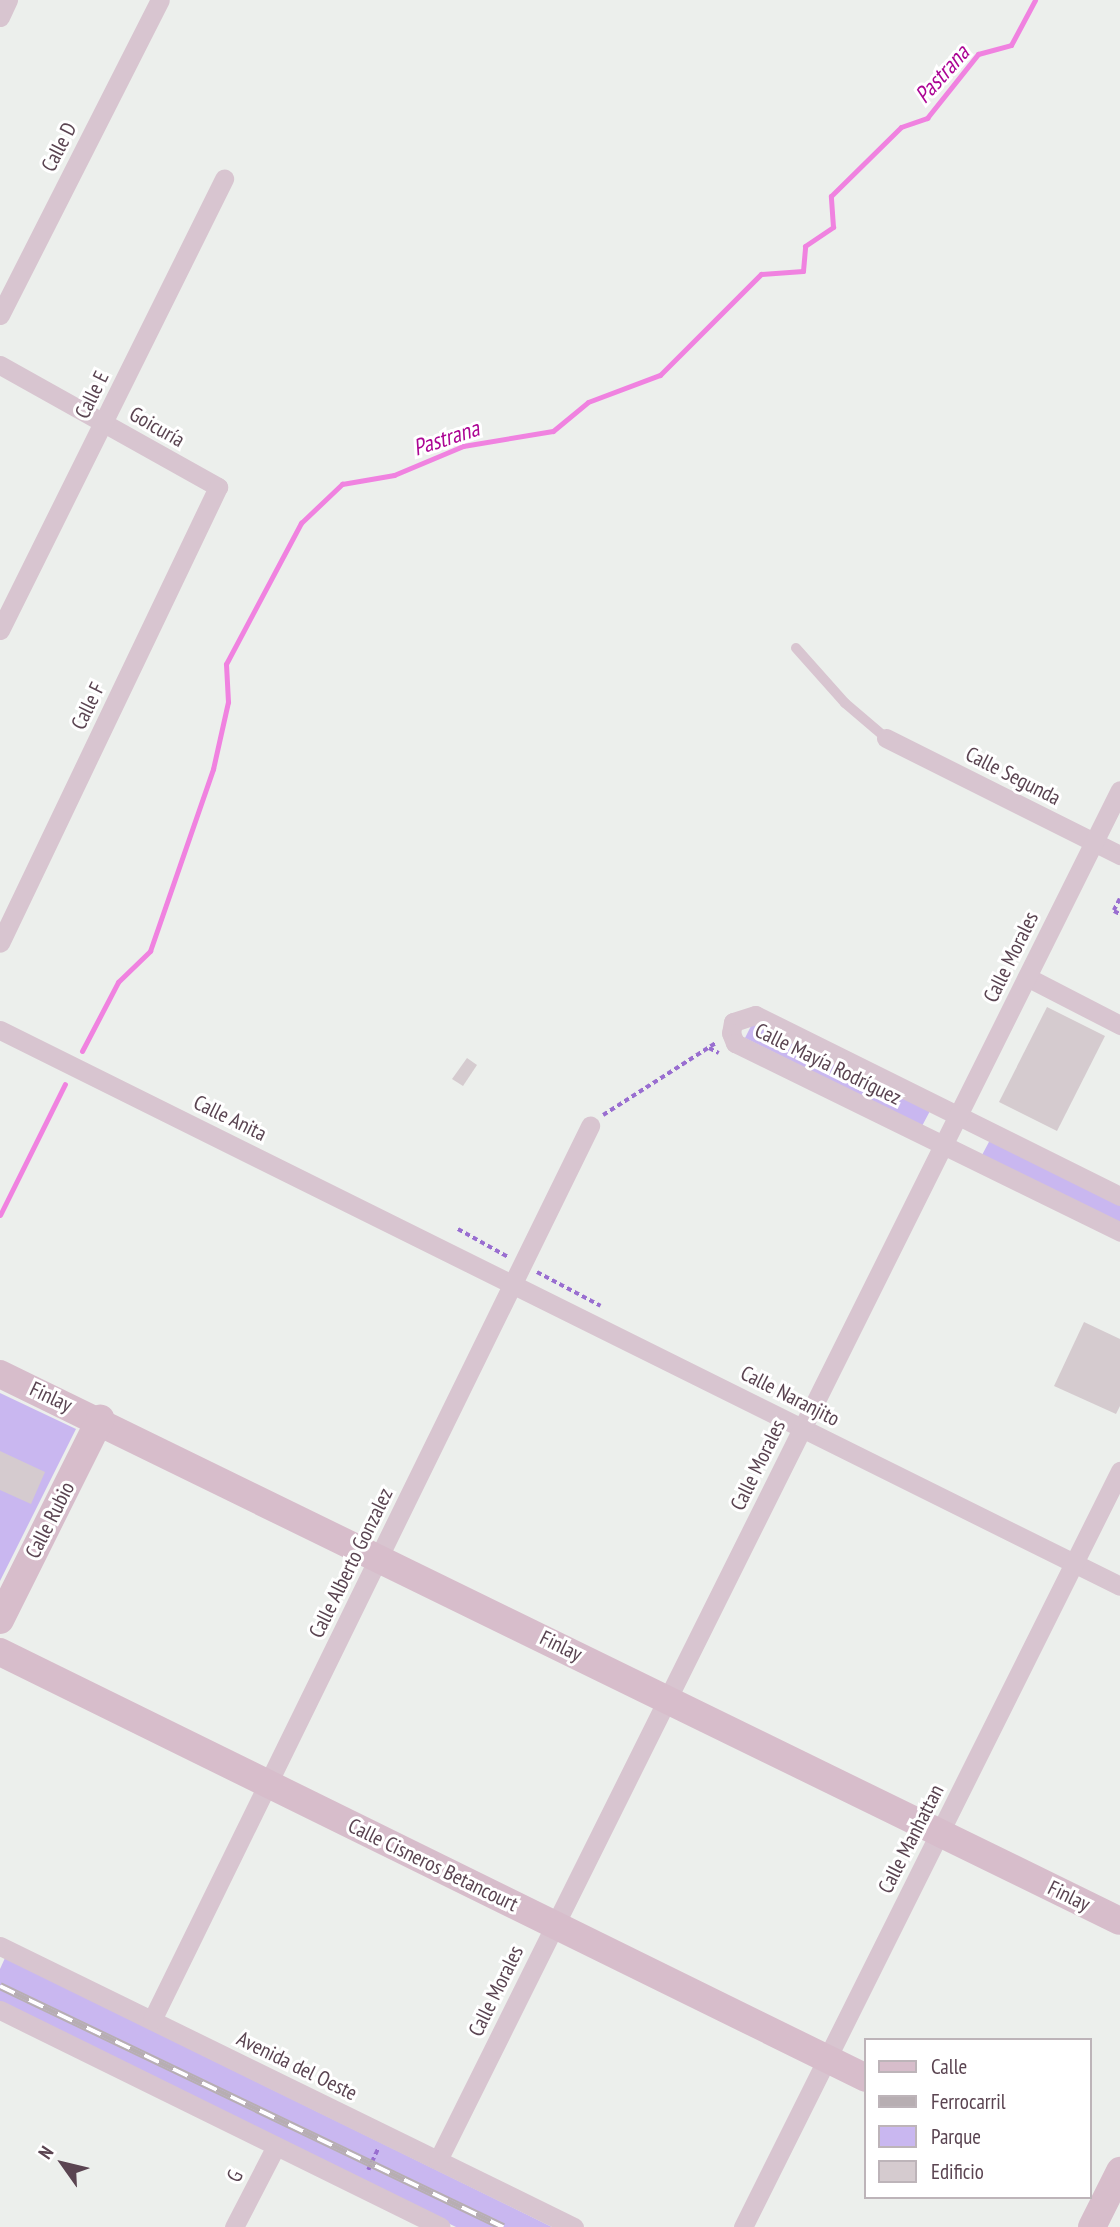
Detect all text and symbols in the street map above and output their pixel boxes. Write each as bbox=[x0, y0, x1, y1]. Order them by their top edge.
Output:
water label: Pastrana bbox=[909, 40, 975, 108]
street label: Calle D bbox=[36, 118, 82, 176]
street label: Calle E bbox=[70, 367, 114, 423]
street label: Goicuría bbox=[125, 401, 189, 453]
water label: Pastrana bbox=[409, 414, 483, 462]
street label: Calle F bbox=[66, 678, 110, 734]
street label: Calle Segunda bbox=[961, 741, 1065, 811]
street label: Calle Morales bbox=[978, 907, 1044, 1007]
street label: Calle Mayía Rodríguez bbox=[751, 1018, 905, 1110]
street label: Calle Anita bbox=[189, 1089, 271, 1147]
street label: Calle Naranjito bbox=[736, 1360, 844, 1432]
street label: Finlay bbox=[26, 1376, 76, 1418]
street label: Calle Morales bbox=[725, 1415, 791, 1515]
street label: Calle Rubio bbox=[20, 1477, 80, 1563]
street label: Calle Alberto Gonzalez bbox=[304, 1484, 398, 1642]
street label: Finlay bbox=[536, 1625, 586, 1667]
street label: Calle Manhattan bbox=[873, 1781, 949, 1897]
street label: Calle Cisneros Betancourt bbox=[344, 1813, 522, 1917]
street label: Finlay bbox=[1044, 1875, 1094, 1917]
street label: Calle Morales bbox=[463, 1941, 529, 2041]
street label: Avenida del Oeste bbox=[233, 2026, 361, 2106]
legend bbox=[864, 2038, 1092, 2199]
text: Calle bbox=[931, 2053, 967, 2080]
text: Ferrocarril bbox=[931, 2088, 1006, 2115]
text: Parque bbox=[931, 2123, 981, 2150]
north arrow bbox=[28, 2129, 98, 2199]
text: N bbox=[33, 2141, 58, 2163]
text: Edificio bbox=[931, 2158, 984, 2185]
street label: G bbox=[221, 2166, 249, 2186]

